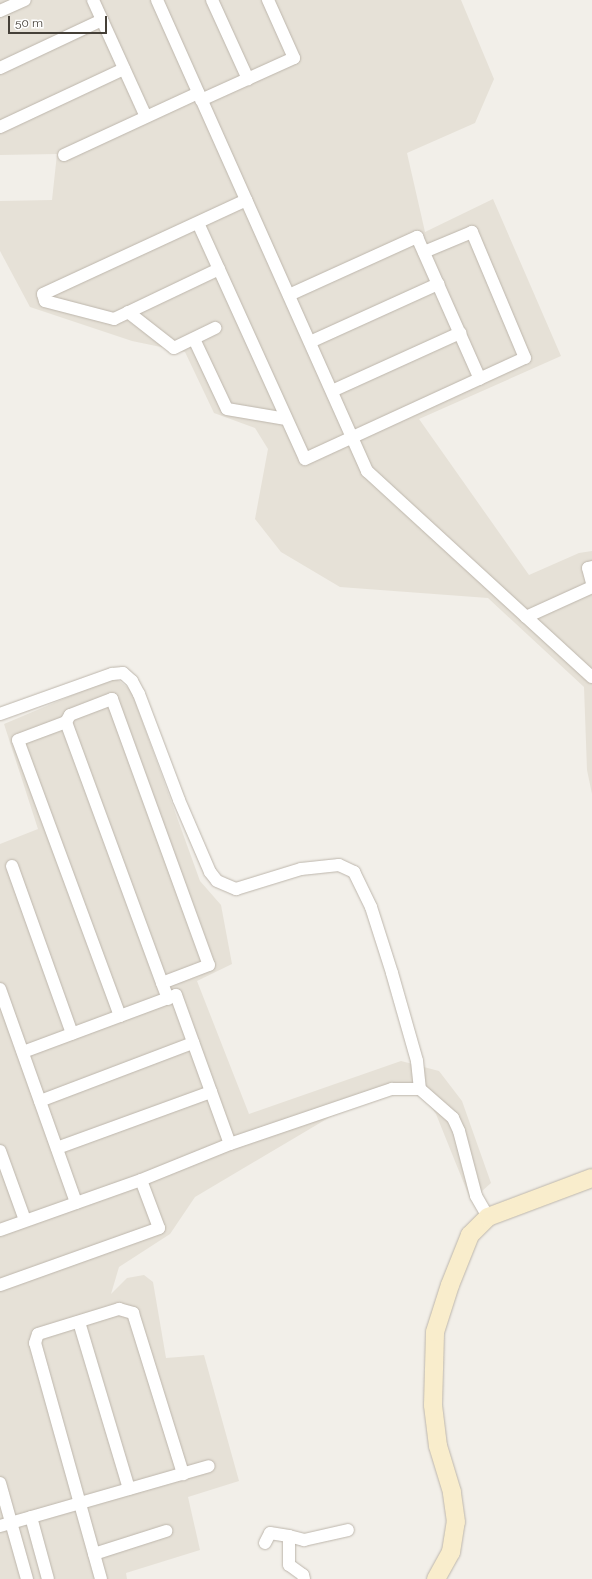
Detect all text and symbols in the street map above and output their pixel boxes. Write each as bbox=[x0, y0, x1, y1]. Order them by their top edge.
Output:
scale bar bbox=[10, 8, 109, 34]
text: 50 m bbox=[15, 16, 43, 30]

